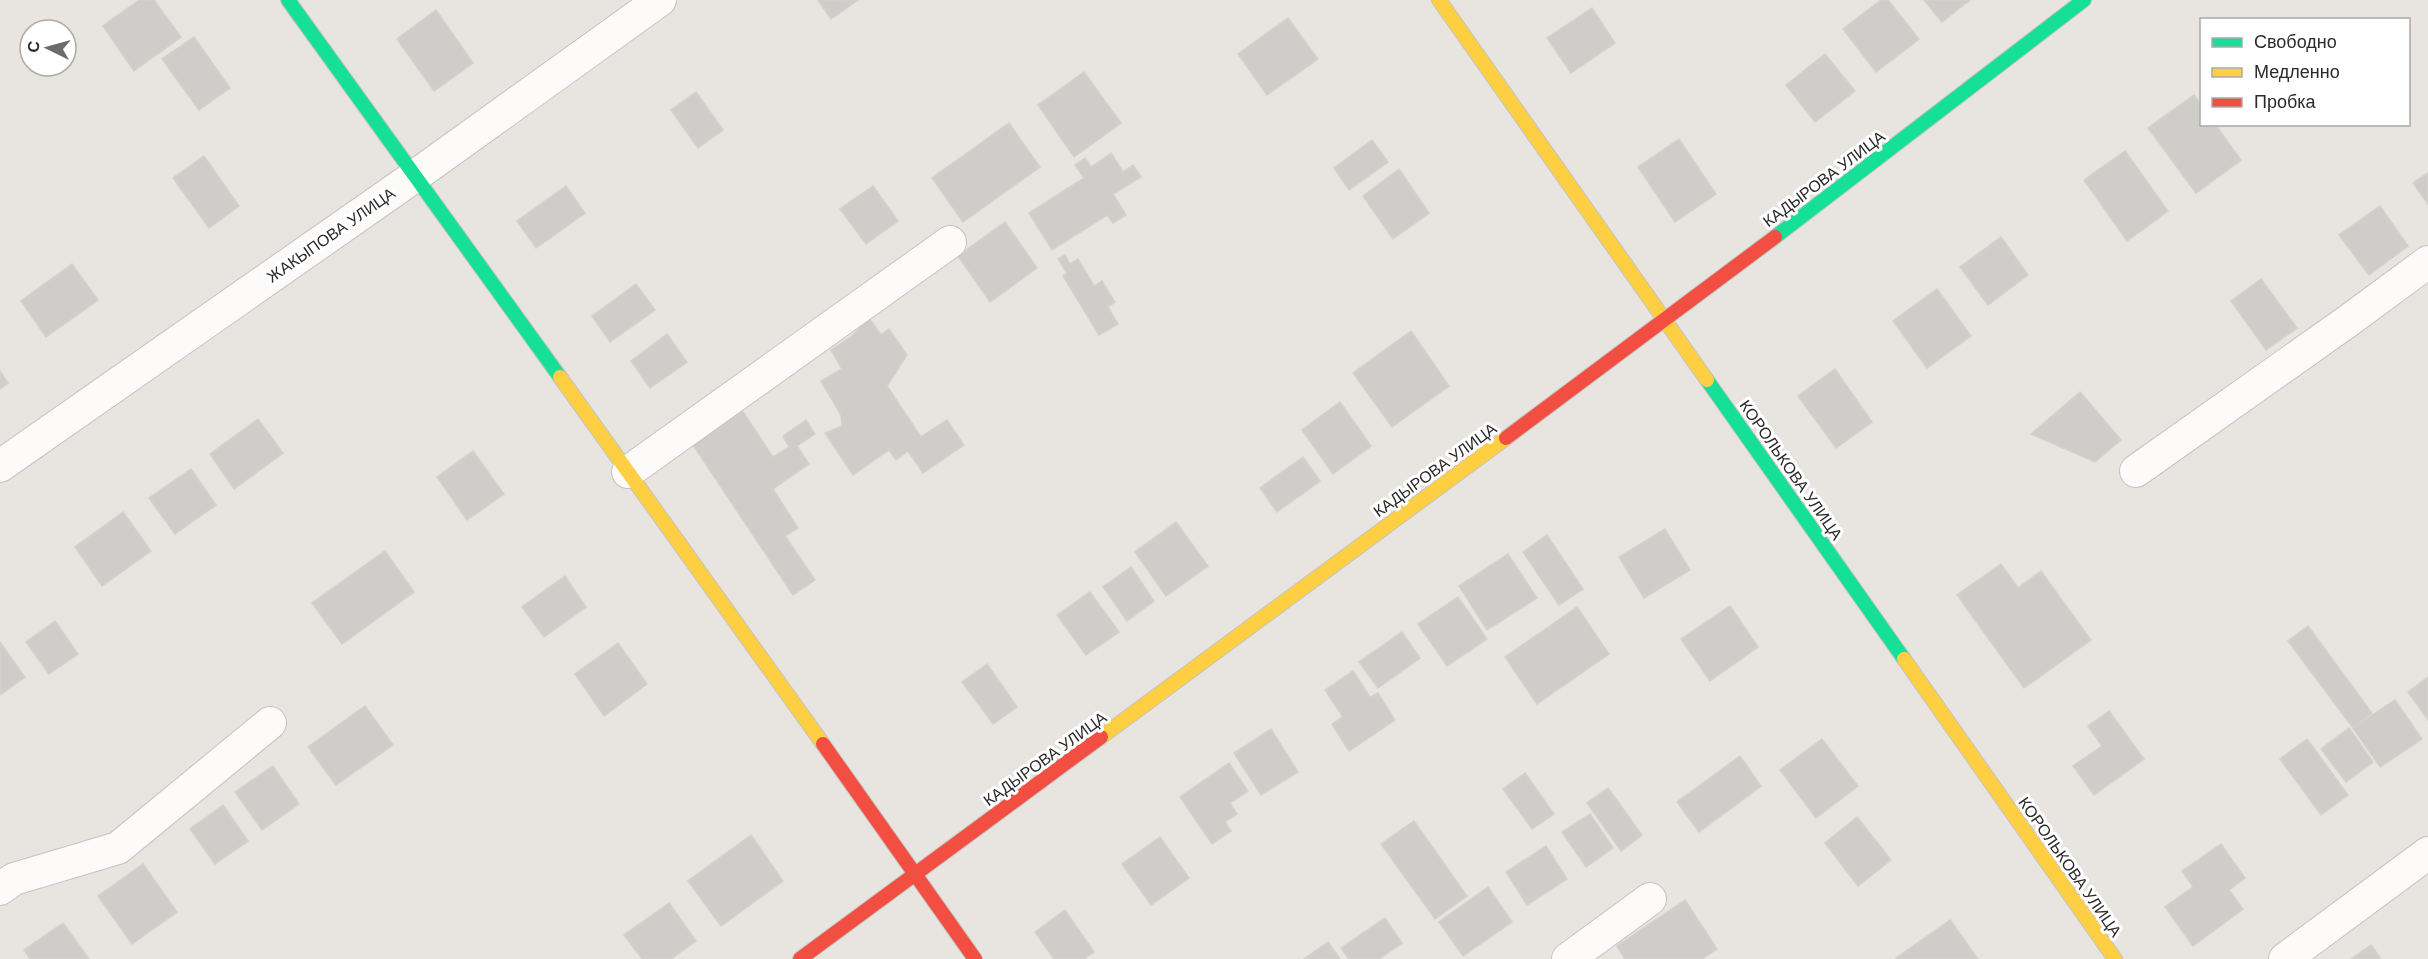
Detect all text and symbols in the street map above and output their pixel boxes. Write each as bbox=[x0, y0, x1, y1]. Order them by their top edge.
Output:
north arrow bbox=[18, 18, 78, 78]
legend bbox=[2200, 18, 2410, 126]
text: Свободно bbox=[2254, 32, 2337, 52]
text: С bbox=[25, 40, 43, 53]
text: Медленно bbox=[2254, 62, 2340, 82]
text: Пробка bbox=[2254, 92, 2317, 112]
street label: КАДЫРОВА УЛИЦА bbox=[1760, 128, 1888, 230]
street label: ЖАКЫПОВА УЛИЦА bbox=[264, 184, 399, 286]
street label: КОРОЛЬКОВА УЛИЦА bbox=[1736, 397, 1846, 543]
street label: КАДЫРОВА УЛИЦА bbox=[1370, 420, 1500, 520]
street label: КАДЫРОВА УЛИЦА bbox=[980, 709, 1110, 809]
street label: КОРОЛЬКОВА УЛИЦА bbox=[2015, 794, 2125, 940]

